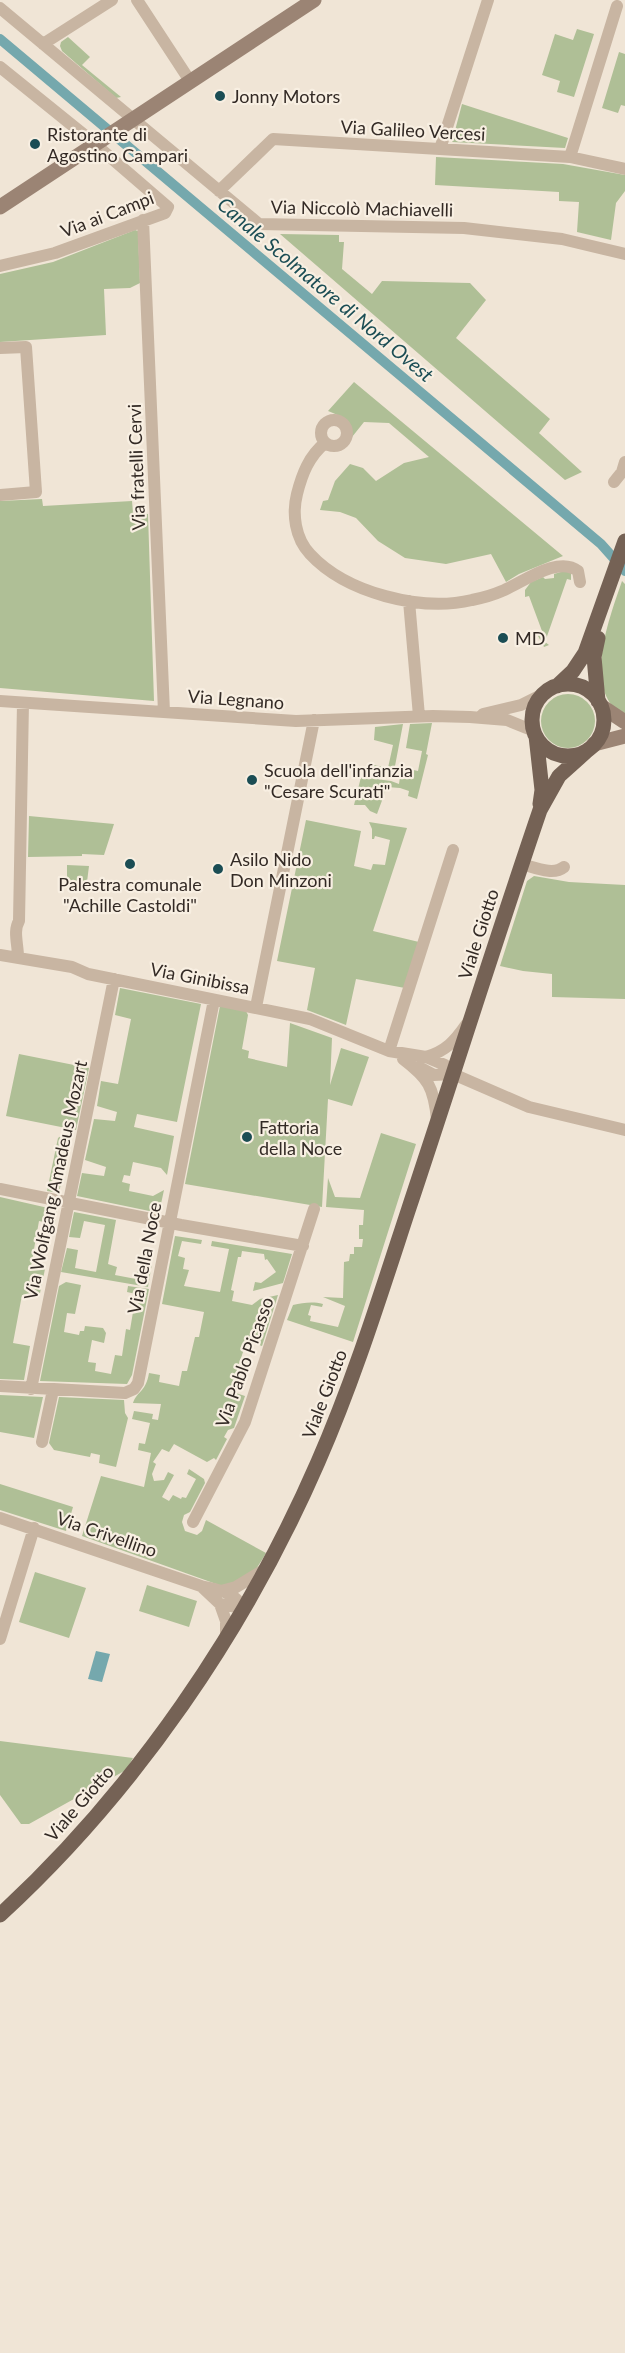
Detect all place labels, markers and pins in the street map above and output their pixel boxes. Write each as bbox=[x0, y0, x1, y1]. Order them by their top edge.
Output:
place label: Jonny Motors bbox=[232, 85, 340, 107]
marker: Jonny Motors bbox=[213, 89, 227, 103]
place label: Ristorante di Agostino Campari bbox=[47, 123, 188, 166]
marker: Ristorante di Agostino Campari bbox=[28, 137, 42, 151]
place label: MD bbox=[515, 627, 545, 649]
marker: MD bbox=[496, 631, 510, 645]
place label: Scuola dell'infanzia "Cesare Scurati" bbox=[264, 759, 413, 802]
marker: Scuola dell'infanzia "Cesare Scurati" bbox=[245, 773, 259, 787]
place label: Asilo Nido Don Minzoni bbox=[230, 848, 332, 891]
marker: Palestra comunale "Achille Castoldi" bbox=[123, 857, 137, 871]
marker: Asilo Nido Don Minzoni bbox=[211, 862, 225, 876]
place label: Palestra comunale "Achille Castoldi" bbox=[58, 873, 202, 916]
place label: Fattoria della Noce bbox=[259, 1116, 342, 1159]
marker: Fattoria della Noce bbox=[240, 1130, 254, 1144]

